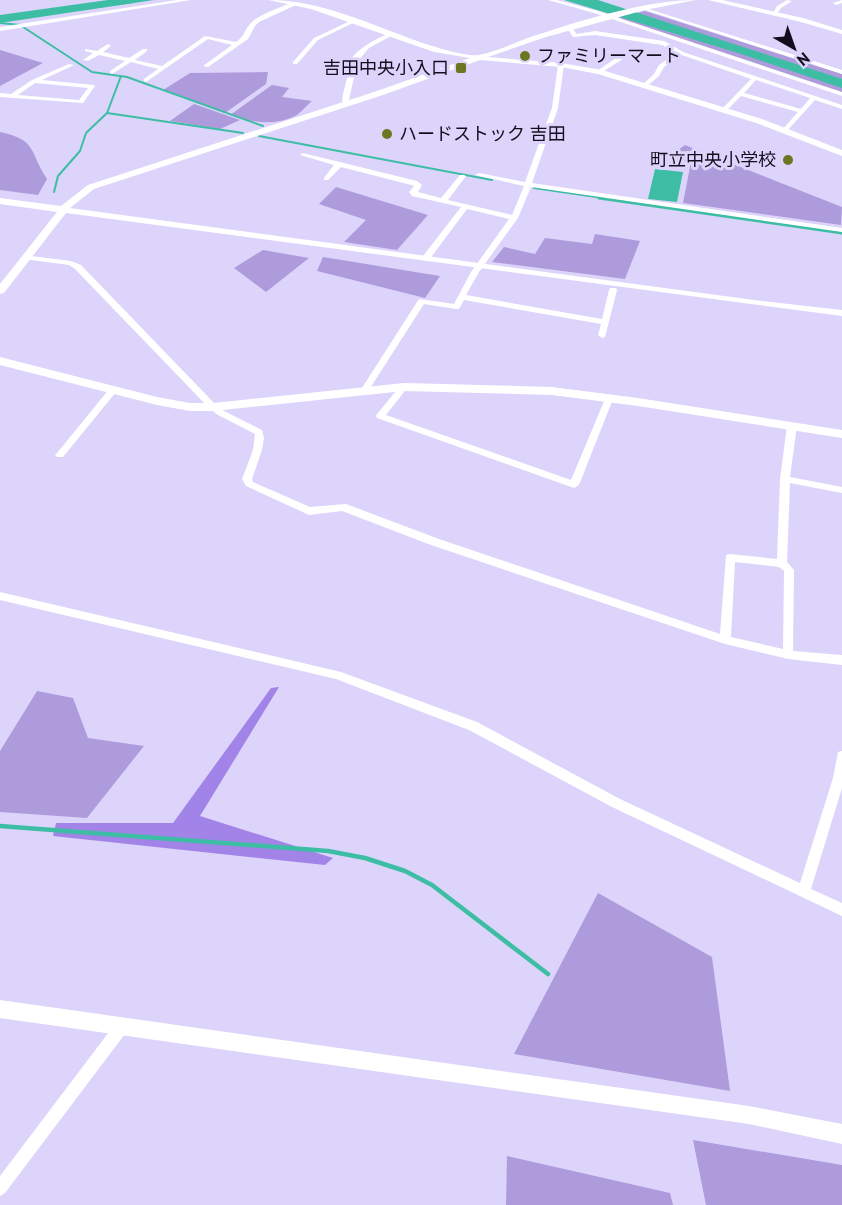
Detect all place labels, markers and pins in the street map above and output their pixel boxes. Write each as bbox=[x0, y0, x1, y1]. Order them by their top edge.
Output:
place label: ファミリーマート bbox=[537, 44, 681, 67]
marker: ファミリーマート bbox=[518, 49, 532, 63]
place label: 吉田中央小入口 bbox=[323, 56, 449, 79]
marker: 吉田中央小入口 bbox=[454, 61, 468, 75]
place label: ハードストック 吉田 bbox=[399, 122, 566, 145]
marker: ハードストック 吉田 bbox=[380, 127, 394, 141]
place label: 町立中央小学校 bbox=[650, 148, 776, 171]
marker: 町立中央小学校 bbox=[781, 153, 795, 167]

